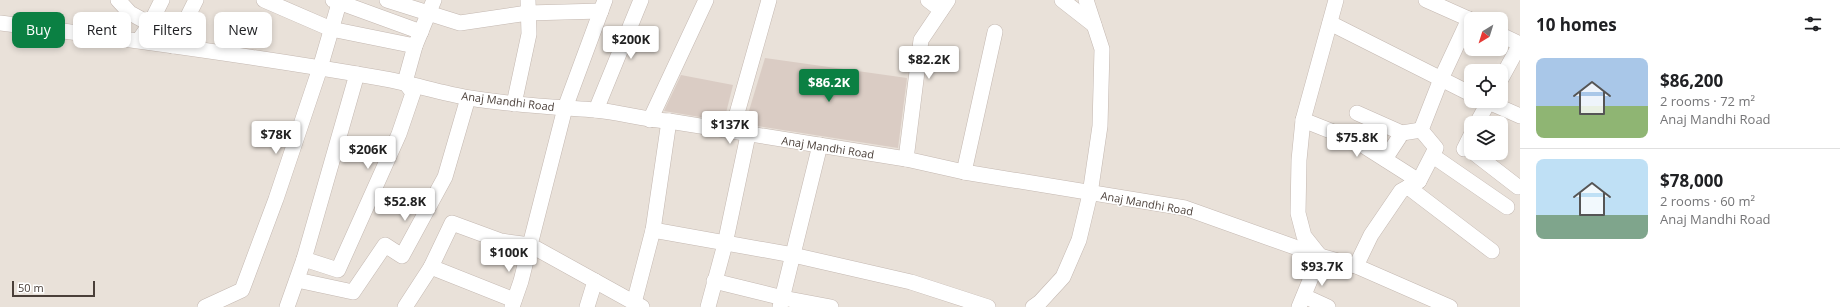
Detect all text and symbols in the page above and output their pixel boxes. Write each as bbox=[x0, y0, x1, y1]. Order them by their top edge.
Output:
chip: Buy bbox=[12, 12, 65, 48]
chip: Rent bbox=[73, 12, 131, 48]
chip: Filters bbox=[139, 12, 206, 48]
chip: New bbox=[214, 12, 272, 48]
north arrow bbox=[1464, 12, 1508, 56]
map controls bbox=[1464, 12, 1508, 160]
text: 10 homes bbox=[1536, 13, 1617, 36]
icon: filters bbox=[1802, 13, 1824, 35]
pin: $200K bbox=[603, 26, 659, 60]
text: $200K bbox=[612, 30, 650, 48]
pin: $82.2K bbox=[896, 46, 962, 80]
text: $82.2K bbox=[908, 50, 950, 68]
button: locate bbox=[1464, 64, 1508, 108]
pin: $86.2K bbox=[796, 69, 862, 103]
text: $86,200 bbox=[1660, 69, 1723, 92]
text: $86.2K bbox=[808, 73, 850, 91]
icon: home bbox=[1568, 74, 1616, 122]
street label: Anaj Mandhi Road bbox=[461, 88, 555, 114]
text: 2 rooms · 72 m² bbox=[1660, 92, 1755, 110]
text: Anaj Mandhi Road bbox=[1660, 110, 1771, 128]
pin: $137K bbox=[702, 111, 758, 145]
text: $137K bbox=[711, 115, 749, 133]
button: layers bbox=[1464, 116, 1508, 160]
pin: $78K bbox=[252, 121, 300, 155]
pin: $75.8K bbox=[1324, 124, 1390, 158]
text: $78K bbox=[261, 125, 291, 143]
text: $75.8K bbox=[1336, 128, 1378, 146]
street label: Anaj Mandhi Road bbox=[781, 132, 875, 162]
pin: $206K bbox=[340, 136, 396, 170]
text: $206K bbox=[349, 140, 387, 158]
text: $78,000 bbox=[1660, 169, 1723, 192]
icon: home bbox=[1568, 175, 1616, 223]
street label: Anaj Mandhi Road bbox=[1100, 187, 1194, 219]
pin: $52.8K bbox=[372, 188, 438, 222]
text: $52.8K bbox=[384, 192, 426, 210]
text: 2 rooms · 60 m² bbox=[1660, 192, 1755, 210]
text: Anaj Mandhi Road bbox=[1660, 210, 1771, 228]
pin: $100K bbox=[481, 239, 537, 273]
text: $100K bbox=[490, 243, 528, 261]
pin: $93.7K bbox=[1289, 253, 1355, 287]
text: $93.7K bbox=[1301, 257, 1343, 275]
scale bar bbox=[12, 279, 95, 298]
text: 50 m bbox=[18, 280, 44, 295]

